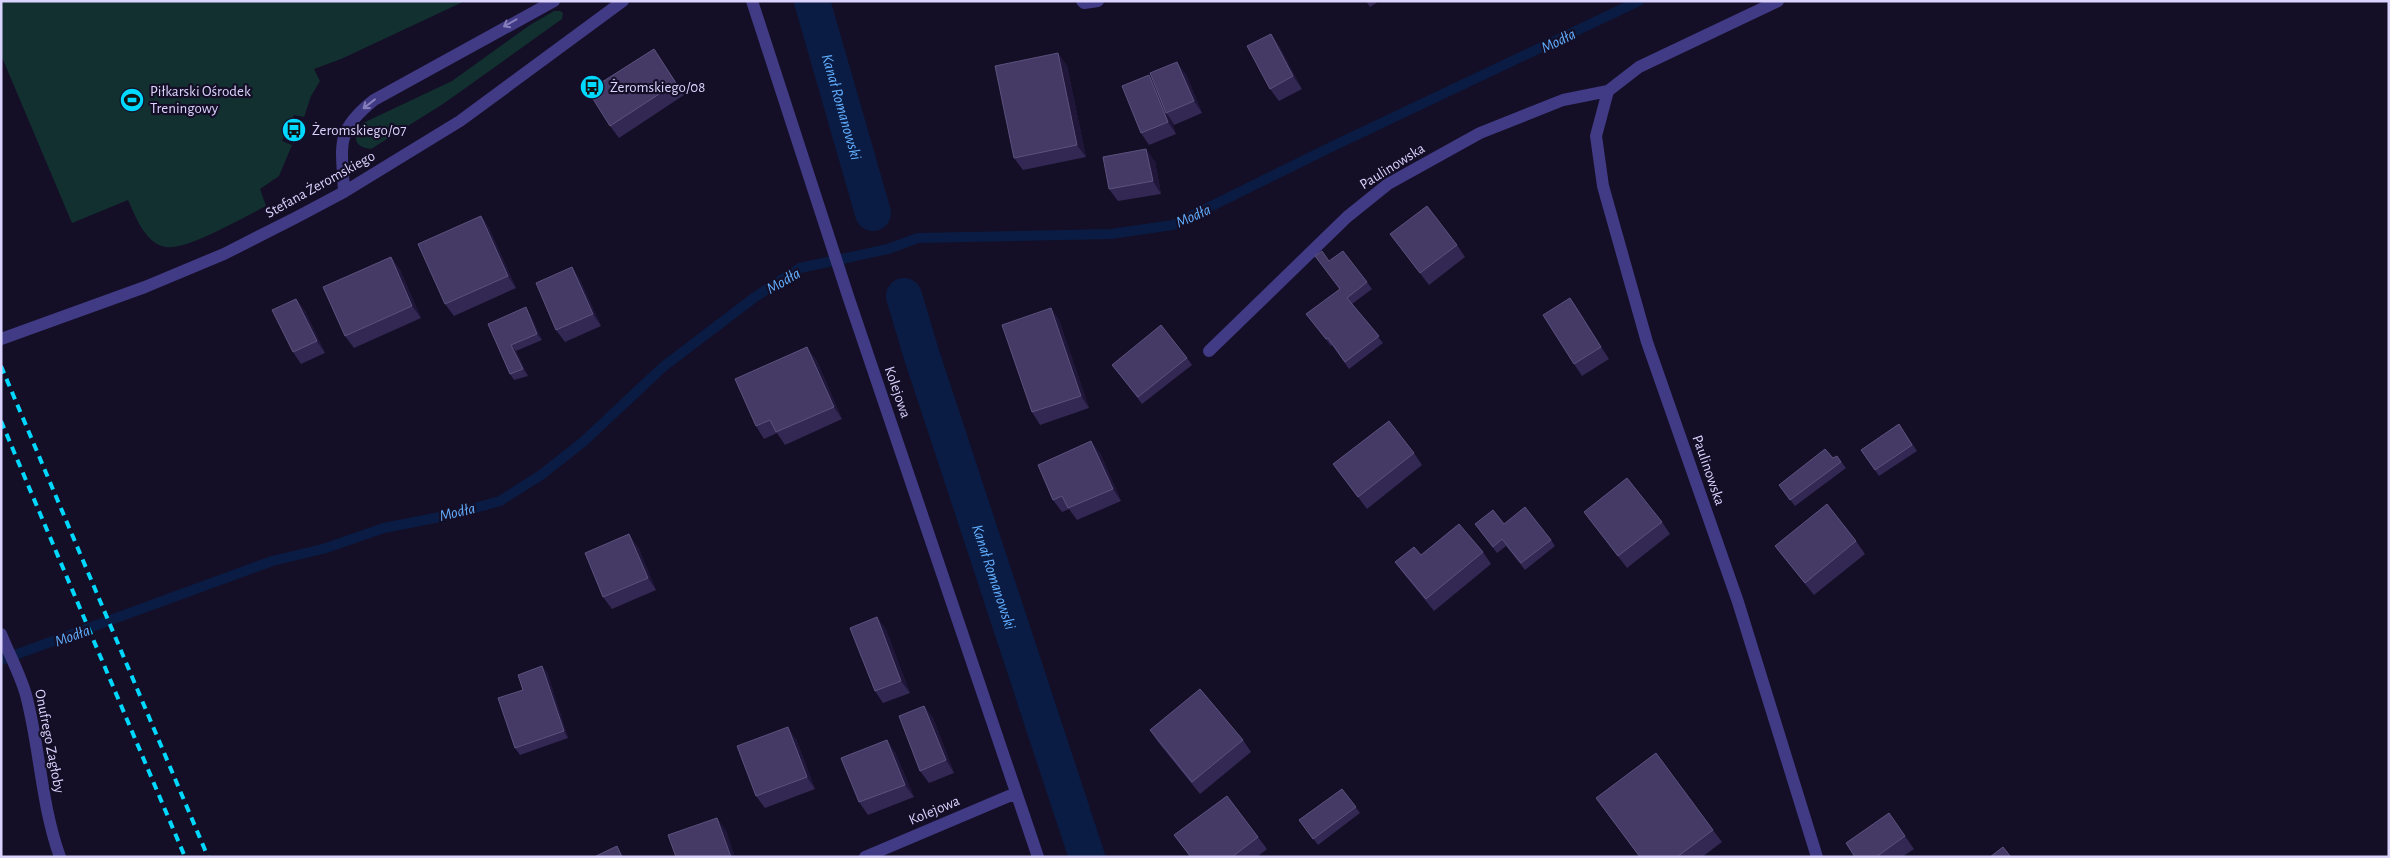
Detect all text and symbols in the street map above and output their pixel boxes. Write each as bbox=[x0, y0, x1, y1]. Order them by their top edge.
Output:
one-way arrow bbox=[504, 19, 518, 29]
water label: Modła bbox=[1539, 26, 1578, 56]
water label: Kanał Romanowski bbox=[819, 52, 864, 162]
bus stop icon: Żeromskiego/08 bbox=[579, 74, 605, 100]
place label: Żeromskiego/08 bbox=[610, 78, 705, 95]
place label: Piłkarski Ośrodek Treningowy bbox=[150, 84, 251, 116]
sports icon: Piłkarski Ośrodek Treningowy bbox=[119, 87, 145, 113]
one-way arrow bbox=[363, 98, 376, 109]
bus stop icon: Żeromskiego/07 bbox=[281, 117, 307, 143]
place label: Żeromskiego/07 bbox=[312, 121, 406, 138]
street label: Paulinowska bbox=[1357, 141, 1427, 192]
street label: Stefana Żeromskiego bbox=[262, 146, 378, 221]
water label: Modła bbox=[1174, 201, 1213, 231]
water label: Modła bbox=[764, 265, 803, 297]
street label: Kolejowa bbox=[882, 364, 913, 420]
street label: Paulinowska bbox=[1689, 433, 1728, 507]
water label: Modła bbox=[438, 500, 477, 524]
water label: Kanał Romanowski bbox=[969, 522, 1019, 632]
water label: Modła bbox=[53, 622, 92, 650]
street label: Onufrego Zagłoby bbox=[32, 688, 67, 795]
street label: Kolejowa bbox=[907, 793, 962, 828]

